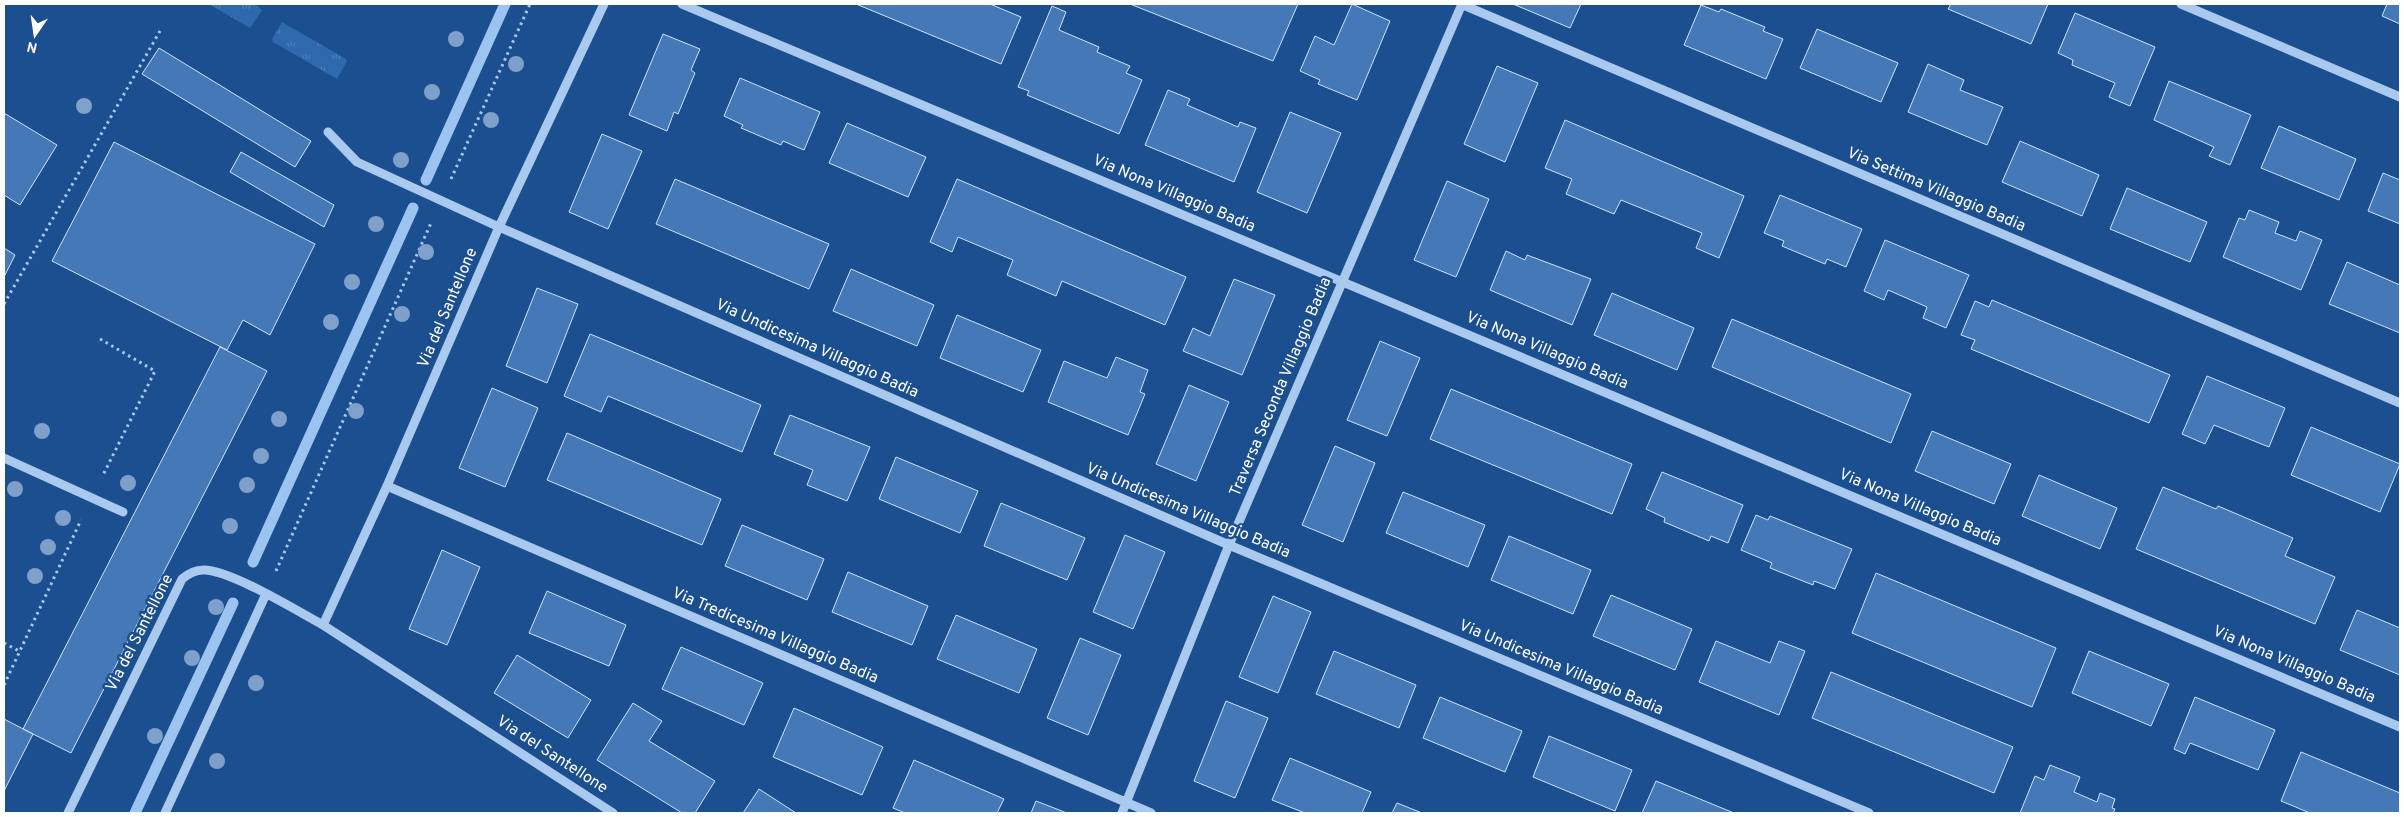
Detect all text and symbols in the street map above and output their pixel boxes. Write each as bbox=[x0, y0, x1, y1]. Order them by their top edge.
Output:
north arrow bbox=[10, 10, 60, 60]
text: N bbox=[26, 37, 39, 56]
street label: Via Settima Villaggio Badia bbox=[1844, 143, 2028, 237]
street label: Via Nona Villaggio Badia bbox=[1090, 151, 1258, 237]
street label: Via del Santellone bbox=[414, 245, 482, 371]
street label: Traversa Seconda Villaggio Badia bbox=[1226, 274, 1336, 500]
street label: Via Undicesima Villaggio Badia bbox=[712, 295, 922, 403]
street label: Via Nona Villaggio Badia bbox=[1463, 308, 1631, 394]
street label: Via Undicesima Villaggio Badia bbox=[1083, 459, 1293, 563]
street label: Via Nona Villaggio Badia bbox=[1836, 465, 2004, 551]
street label: Via del Santellone bbox=[102, 571, 178, 695]
street label: Via Tredicesima Villaggio Badia bbox=[669, 583, 881, 689]
street label: Via Undicesima Villaggio Badia bbox=[1456, 616, 1666, 720]
street label: Via Nona Villaggio Badia bbox=[2210, 622, 2378, 708]
street label: Via del Santellone bbox=[493, 712, 611, 798]

